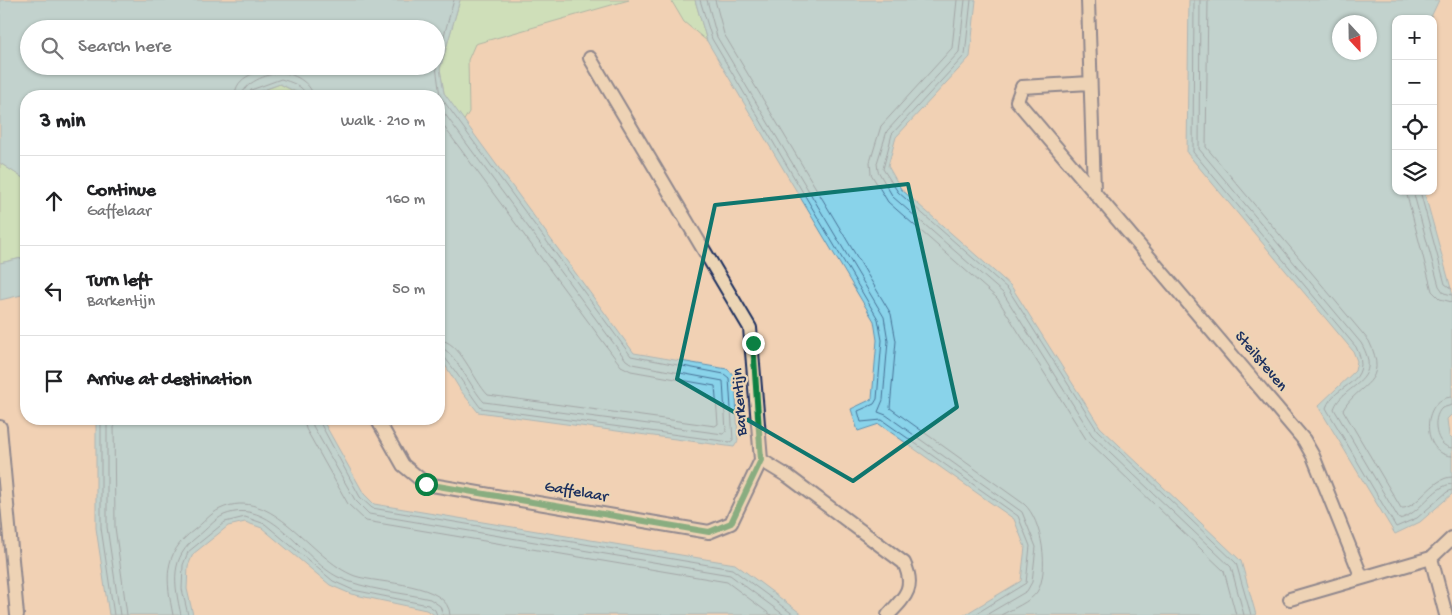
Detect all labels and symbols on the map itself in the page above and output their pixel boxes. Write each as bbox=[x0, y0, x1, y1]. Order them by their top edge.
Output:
north arrow bbox=[1332, 15, 1377, 60]
street label: Steilsteven bbox=[1229, 328, 1291, 396]
route end bbox=[742, 332, 765, 355]
street label: Barkentijn bbox=[729, 367, 753, 438]
route start bbox=[415, 473, 438, 496]
street label: Gaffelaar bbox=[543, 478, 610, 508]

